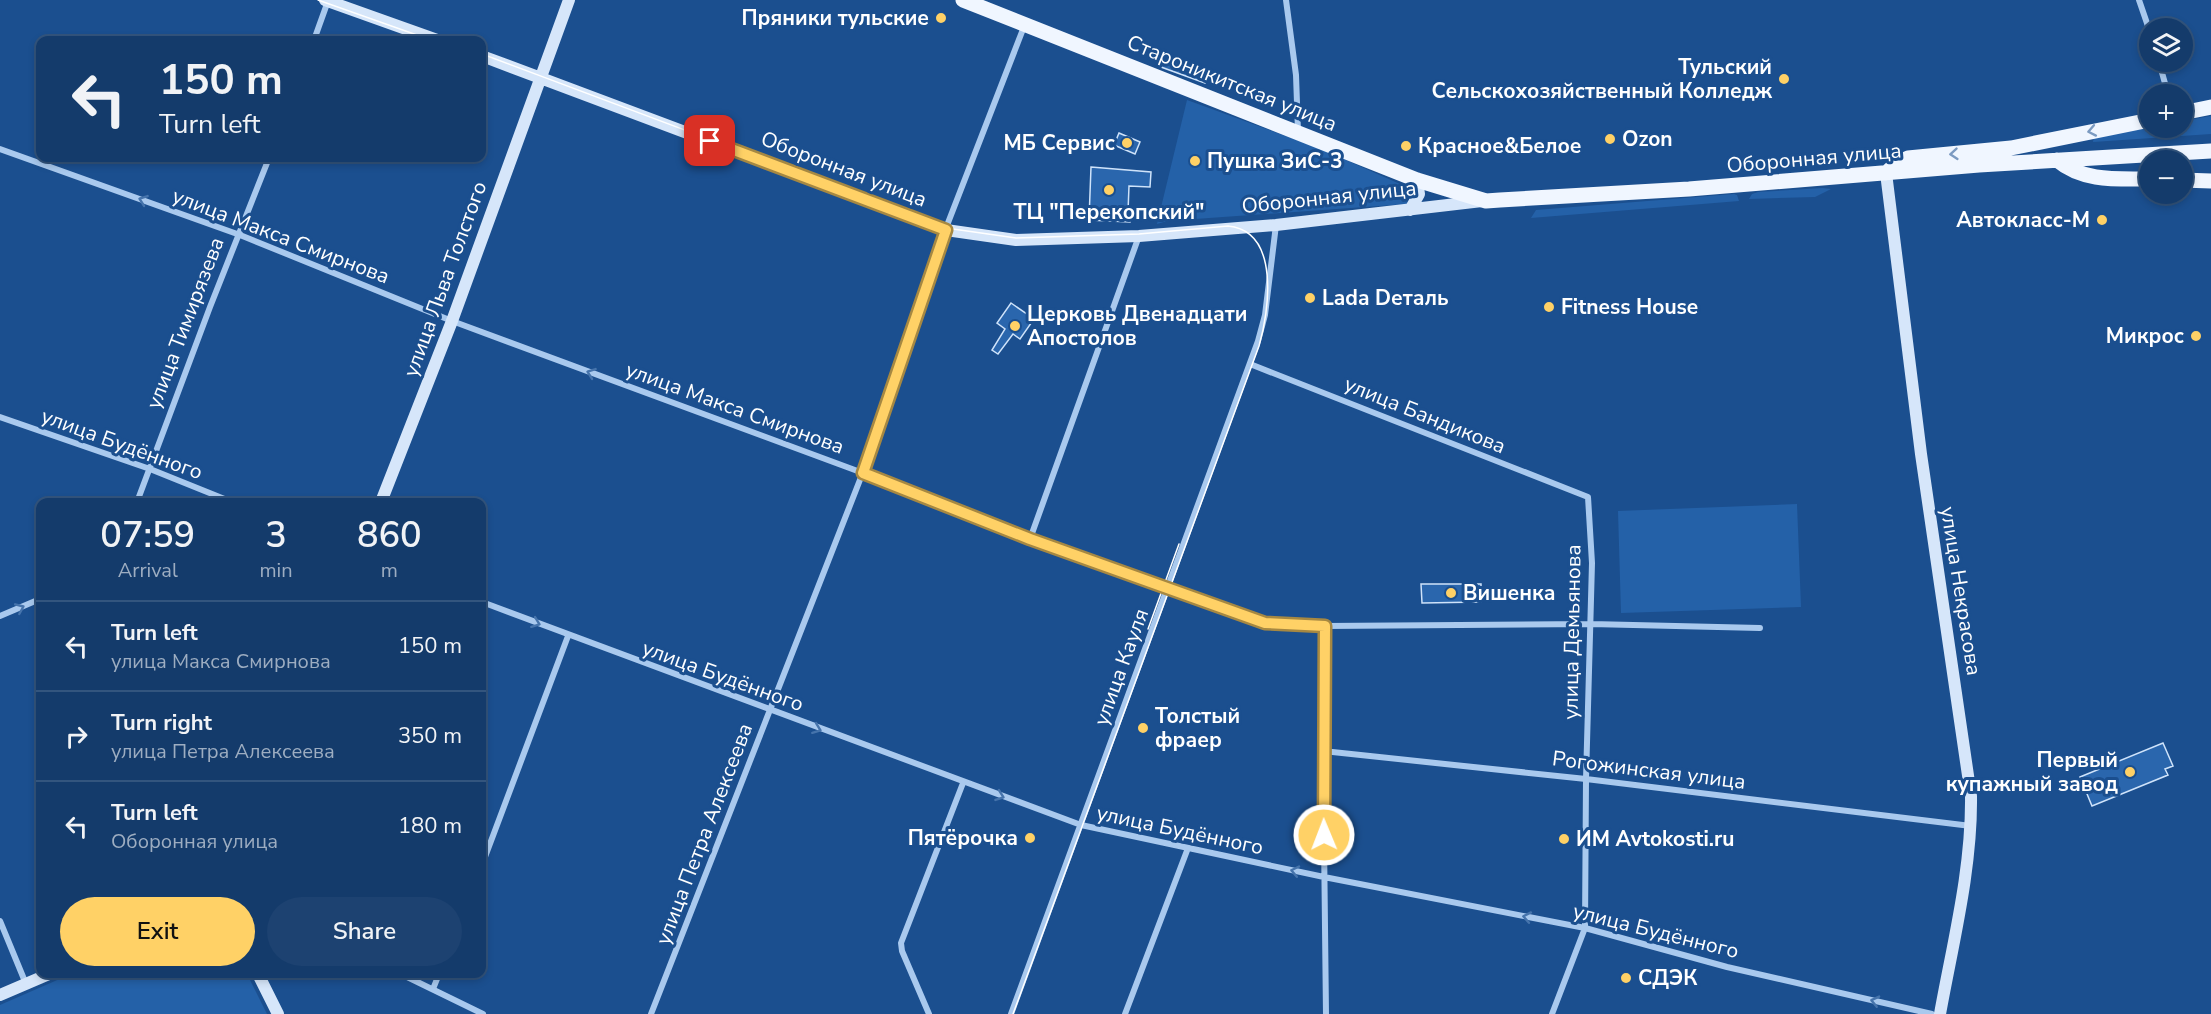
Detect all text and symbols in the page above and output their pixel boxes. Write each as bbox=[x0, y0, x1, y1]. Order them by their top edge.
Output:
place label: Пряники тульские bbox=[741, 4, 929, 32]
marker: Пряники тульские bbox=[934, 11, 948, 25]
map controls bbox=[2139, 18, 2193, 204]
button: layers bbox=[2139, 18, 2193, 72]
street label: Староникитская улица bbox=[1123, 28, 1341, 138]
text: 150 m bbox=[159, 52, 283, 109]
place label: Тульский Сельскохозяйственный Колледж bbox=[1432, 53, 1773, 105]
icon: left bbox=[60, 60, 138, 138]
marker: Тульский Сельскохозяйственный Колледж bbox=[1777, 72, 1791, 86]
button: + bbox=[2139, 84, 2193, 138]
text: Turn left bbox=[159, 106, 260, 143]
pin bbox=[684, 115, 735, 166]
icon: arrive bbox=[693, 124, 726, 157]
street label: Оборонная улица bbox=[757, 124, 931, 214]
one-way arrow bbox=[2087, 124, 2097, 137]
place label: Ozon bbox=[1622, 125, 1673, 153]
place label: МБ Сервис bbox=[1004, 129, 1115, 157]
place label: Красное&Белое bbox=[1418, 132, 1582, 160]
marker: Ozon bbox=[1603, 132, 1617, 146]
marker: МБ Сервис bbox=[1120, 136, 1134, 150]
street label: Оборонная улица bbox=[1725, 136, 1903, 180]
marker: Красное&Белое bbox=[1399, 139, 1413, 153]
place label: Пушка ЗиС-3 bbox=[1207, 147, 1343, 175]
one-way arrow bbox=[1949, 147, 1958, 160]
button: − bbox=[2139, 150, 2193, 204]
marker: Пушка ЗиС-3 bbox=[1188, 154, 1202, 168]
street label: Оборонная улица bbox=[1240, 174, 1418, 220]
street label: улица Льва Толстого bbox=[397, 177, 493, 381]
street label: улица Макса Смирнова bbox=[168, 182, 394, 290]
marker: ТЦ "Перекопский" bbox=[1102, 183, 1116, 197]
one-way arrow bbox=[138, 195, 149, 208]
place label: ТЦ "Перекопский" bbox=[1013, 198, 1205, 226]
place label: Автокласс-М bbox=[1956, 206, 2090, 234]
marker: Автокласс-М bbox=[2095, 213, 2109, 227]
street label: улица Тимирязева bbox=[139, 233, 231, 413]
place label: Lada Dеталь bbox=[1322, 284, 1449, 312]
marker: Lada Dеталь bbox=[1303, 291, 1317, 305]
place label: Fitness House bbox=[1561, 293, 1698, 321]
place label: Церковь Двенадцати Апостолов bbox=[1027, 300, 1247, 352]
marker: Fitness House bbox=[1542, 300, 1556, 314]
marker: Церковь Двенадцати Апостолов bbox=[1008, 319, 1022, 333]
place label: Микрос bbox=[2106, 322, 2184, 350]
marker: Микрос bbox=[2189, 329, 2203, 343]
street label: улица Макса Смирнова bbox=[622, 355, 848, 461]
one-way arrow bbox=[587, 368, 598, 380]
street label: улица Бандикова bbox=[1340, 370, 1510, 460]
street label: улица Будённого bbox=[37, 402, 207, 486]
street label: улица Некрасова bbox=[1934, 504, 1988, 678]
text: 07:59 bbox=[100, 511, 195, 560]
text: 3 bbox=[265, 511, 287, 560]
text: 860 bbox=[357, 511, 422, 560]
street label: улица Демьянова bbox=[1556, 544, 1588, 720]
text: Arrival bbox=[118, 557, 178, 584]
text: min bbox=[260, 557, 293, 584]
text: m bbox=[381, 557, 398, 584]
place label: Вишенка bbox=[1463, 579, 1556, 607]
marker: Вишенка bbox=[1444, 586, 1458, 600]
one-way arrow bbox=[14, 603, 25, 615]
street label: улица Кауля bbox=[1087, 605, 1155, 729]
one-way arrow bbox=[530, 616, 541, 629]
text: Turn left bbox=[111, 618, 198, 648]
icon: left bbox=[60, 630, 93, 663]
text: 150 m bbox=[398, 631, 462, 661]
street label: улица Будённого bbox=[638, 634, 808, 718]
text: улица Макса Смирнова bbox=[111, 648, 331, 675]
place label: Толстый фраер bbox=[1155, 702, 1240, 754]
text: Turn right bbox=[111, 708, 212, 738]
street label: улица Петра Алексеева bbox=[649, 719, 759, 949]
icon: right bbox=[60, 720, 93, 753]
text: 350 m bbox=[398, 721, 462, 751]
one-way arrow bbox=[811, 721, 822, 734]
marker: Толстый фраер bbox=[1136, 721, 1150, 735]
text: улица Петра Алексеева bbox=[111, 738, 335, 765]
street label: Рогожинская улица bbox=[1551, 744, 1747, 796]
place label: Первый купажный завод bbox=[1946, 746, 2118, 798]
marker: Первый купажный завод bbox=[2123, 765, 2137, 779]
one-way arrow bbox=[994, 789, 1005, 802]
text: Turn left bbox=[111, 798, 198, 828]
street label: улица Будённого bbox=[1094, 799, 1266, 861]
position arrow bbox=[1292, 803, 1356, 867]
icon: left bbox=[60, 810, 93, 843]
text: 180 m bbox=[398, 811, 462, 841]
place label: Пятёрочка bbox=[908, 824, 1018, 852]
place label: ИМ Avtokosti.ru bbox=[1576, 825, 1734, 853]
text: Оборонная улица bbox=[111, 828, 278, 855]
marker: Пятёрочка bbox=[1023, 831, 1037, 845]
marker: ИМ Avtokosti.ru bbox=[1557, 832, 1571, 846]
one-way arrow bbox=[1290, 865, 1300, 878]
button: Exit bbox=[60, 897, 255, 966]
button: Share bbox=[267, 897, 462, 966]
street label: улица Будённого bbox=[1570, 897, 1742, 965]
one-way arrow bbox=[1523, 911, 1533, 924]
place label: СДЭК bbox=[1638, 964, 1698, 992]
marker: СДЭК bbox=[1619, 971, 1633, 985]
one-way arrow bbox=[1870, 995, 1880, 1008]

